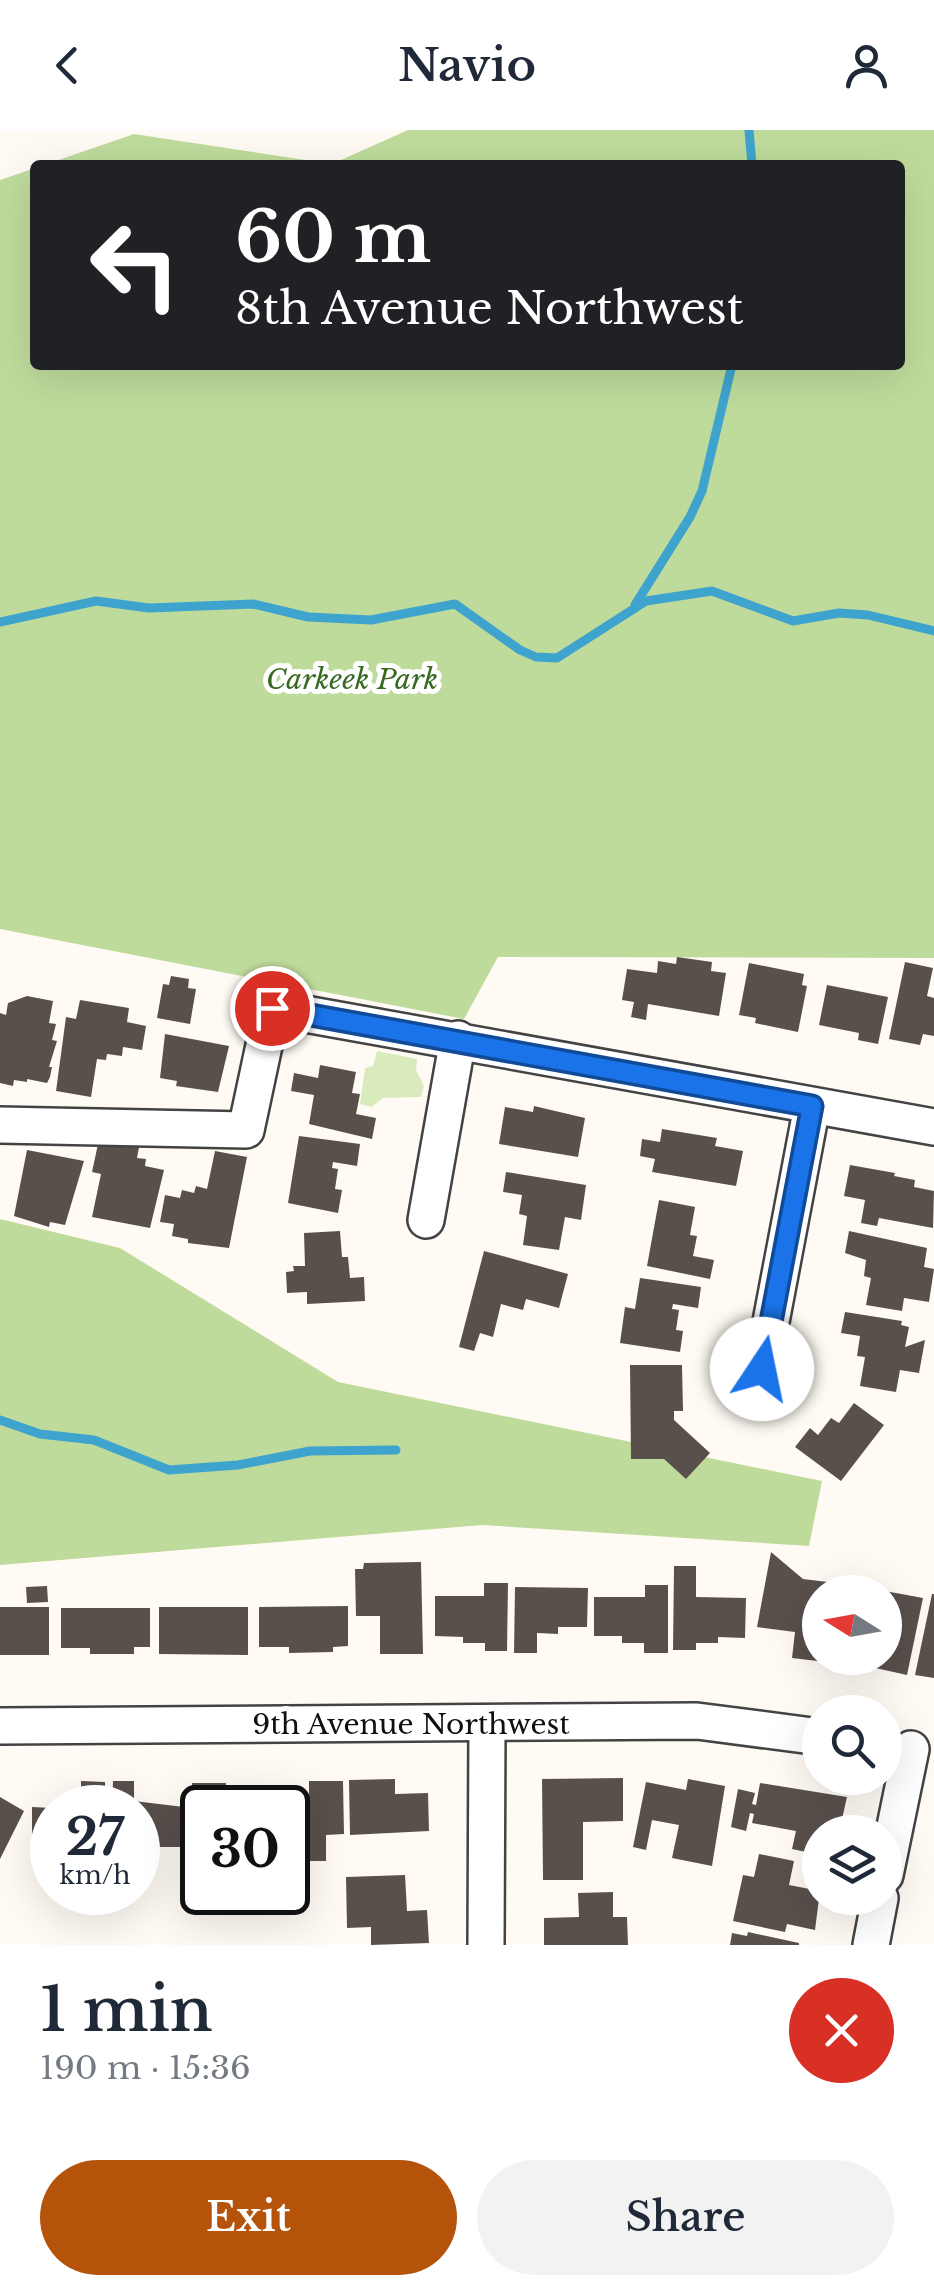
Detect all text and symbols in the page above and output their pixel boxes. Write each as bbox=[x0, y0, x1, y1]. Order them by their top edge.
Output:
text: Navio bbox=[398, 37, 536, 93]
icon: back bbox=[40, 38, 95, 93]
icon: person bbox=[839, 38, 894, 93]
text: 60 m bbox=[235, 194, 431, 281]
icon: left bbox=[70, 200, 200, 330]
text: 8th Avenue Northwest bbox=[235, 280, 744, 336]
park label: Carkeek Park bbox=[266, 662, 438, 697]
pin bbox=[230, 966, 315, 1051]
icon: arrive bbox=[245, 981, 300, 1036]
position arrow bbox=[710, 1317, 814, 1421]
north arrow bbox=[802, 1575, 902, 1675]
map controls bbox=[802, 1575, 902, 1915]
button: search bbox=[802, 1695, 902, 1795]
street label: 9th Avenue Northwest bbox=[252, 1707, 570, 1742]
speed limit sign: 30 bbox=[180, 1785, 310, 1915]
text: 27 bbox=[66, 1806, 124, 1869]
button: layers bbox=[802, 1815, 902, 1915]
text: km/h bbox=[60, 1860, 130, 1891]
text: 1 min bbox=[40, 1973, 213, 2047]
button: close bbox=[789, 1978, 894, 2083]
text: 190 m · 15:36 bbox=[40, 2048, 251, 2088]
button: Exit bbox=[40, 2160, 457, 2275]
button: Share bbox=[477, 2160, 894, 2275]

